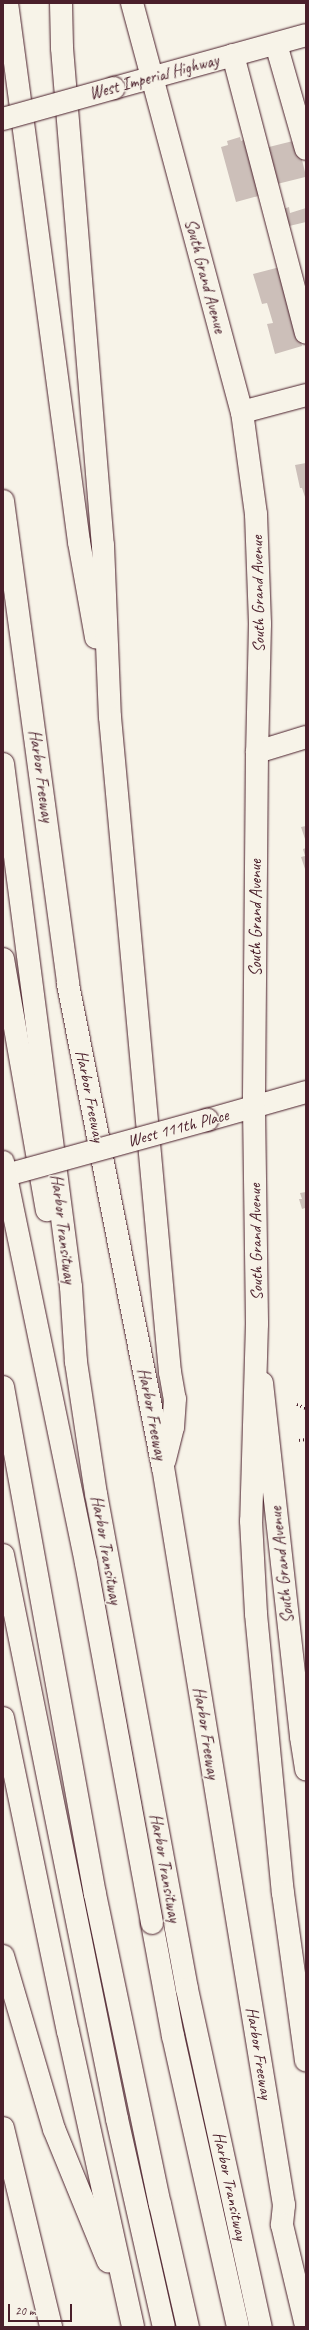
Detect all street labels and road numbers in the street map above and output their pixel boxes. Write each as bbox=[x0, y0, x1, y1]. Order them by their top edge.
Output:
street label: West Imperial Highway bbox=[87, 50, 221, 104]
street label: South Grand Avenue bbox=[180, 217, 230, 335]
street label: South Grand Avenue bbox=[247, 535, 269, 653]
street label: Harbor Freeway bbox=[24, 729, 58, 823]
street label: South Grand Avenue bbox=[246, 859, 266, 977]
street label: Harbor Freeway bbox=[71, 1048, 109, 1144]
street label: West 111th Place bbox=[125, 1105, 231, 1151]
street label: Harbor Transitway bbox=[46, 1173, 80, 1285]
street label: South Grand Avenue bbox=[245, 1183, 267, 1301]
street label: Harbor Freeway bbox=[133, 1366, 171, 1462]
street label: Harbor Transitway bbox=[86, 1494, 126, 1606]
street label: South Grand Avenue bbox=[266, 1506, 298, 1624]
street label: Harbor Freeway bbox=[189, 1685, 223, 1781]
street label: Harbor Transitway bbox=[145, 1812, 185, 1924]
street label: Harbor Freeway bbox=[242, 2005, 276, 2101]
street label: Harbor Transitway bbox=[209, 2130, 251, 2242]

